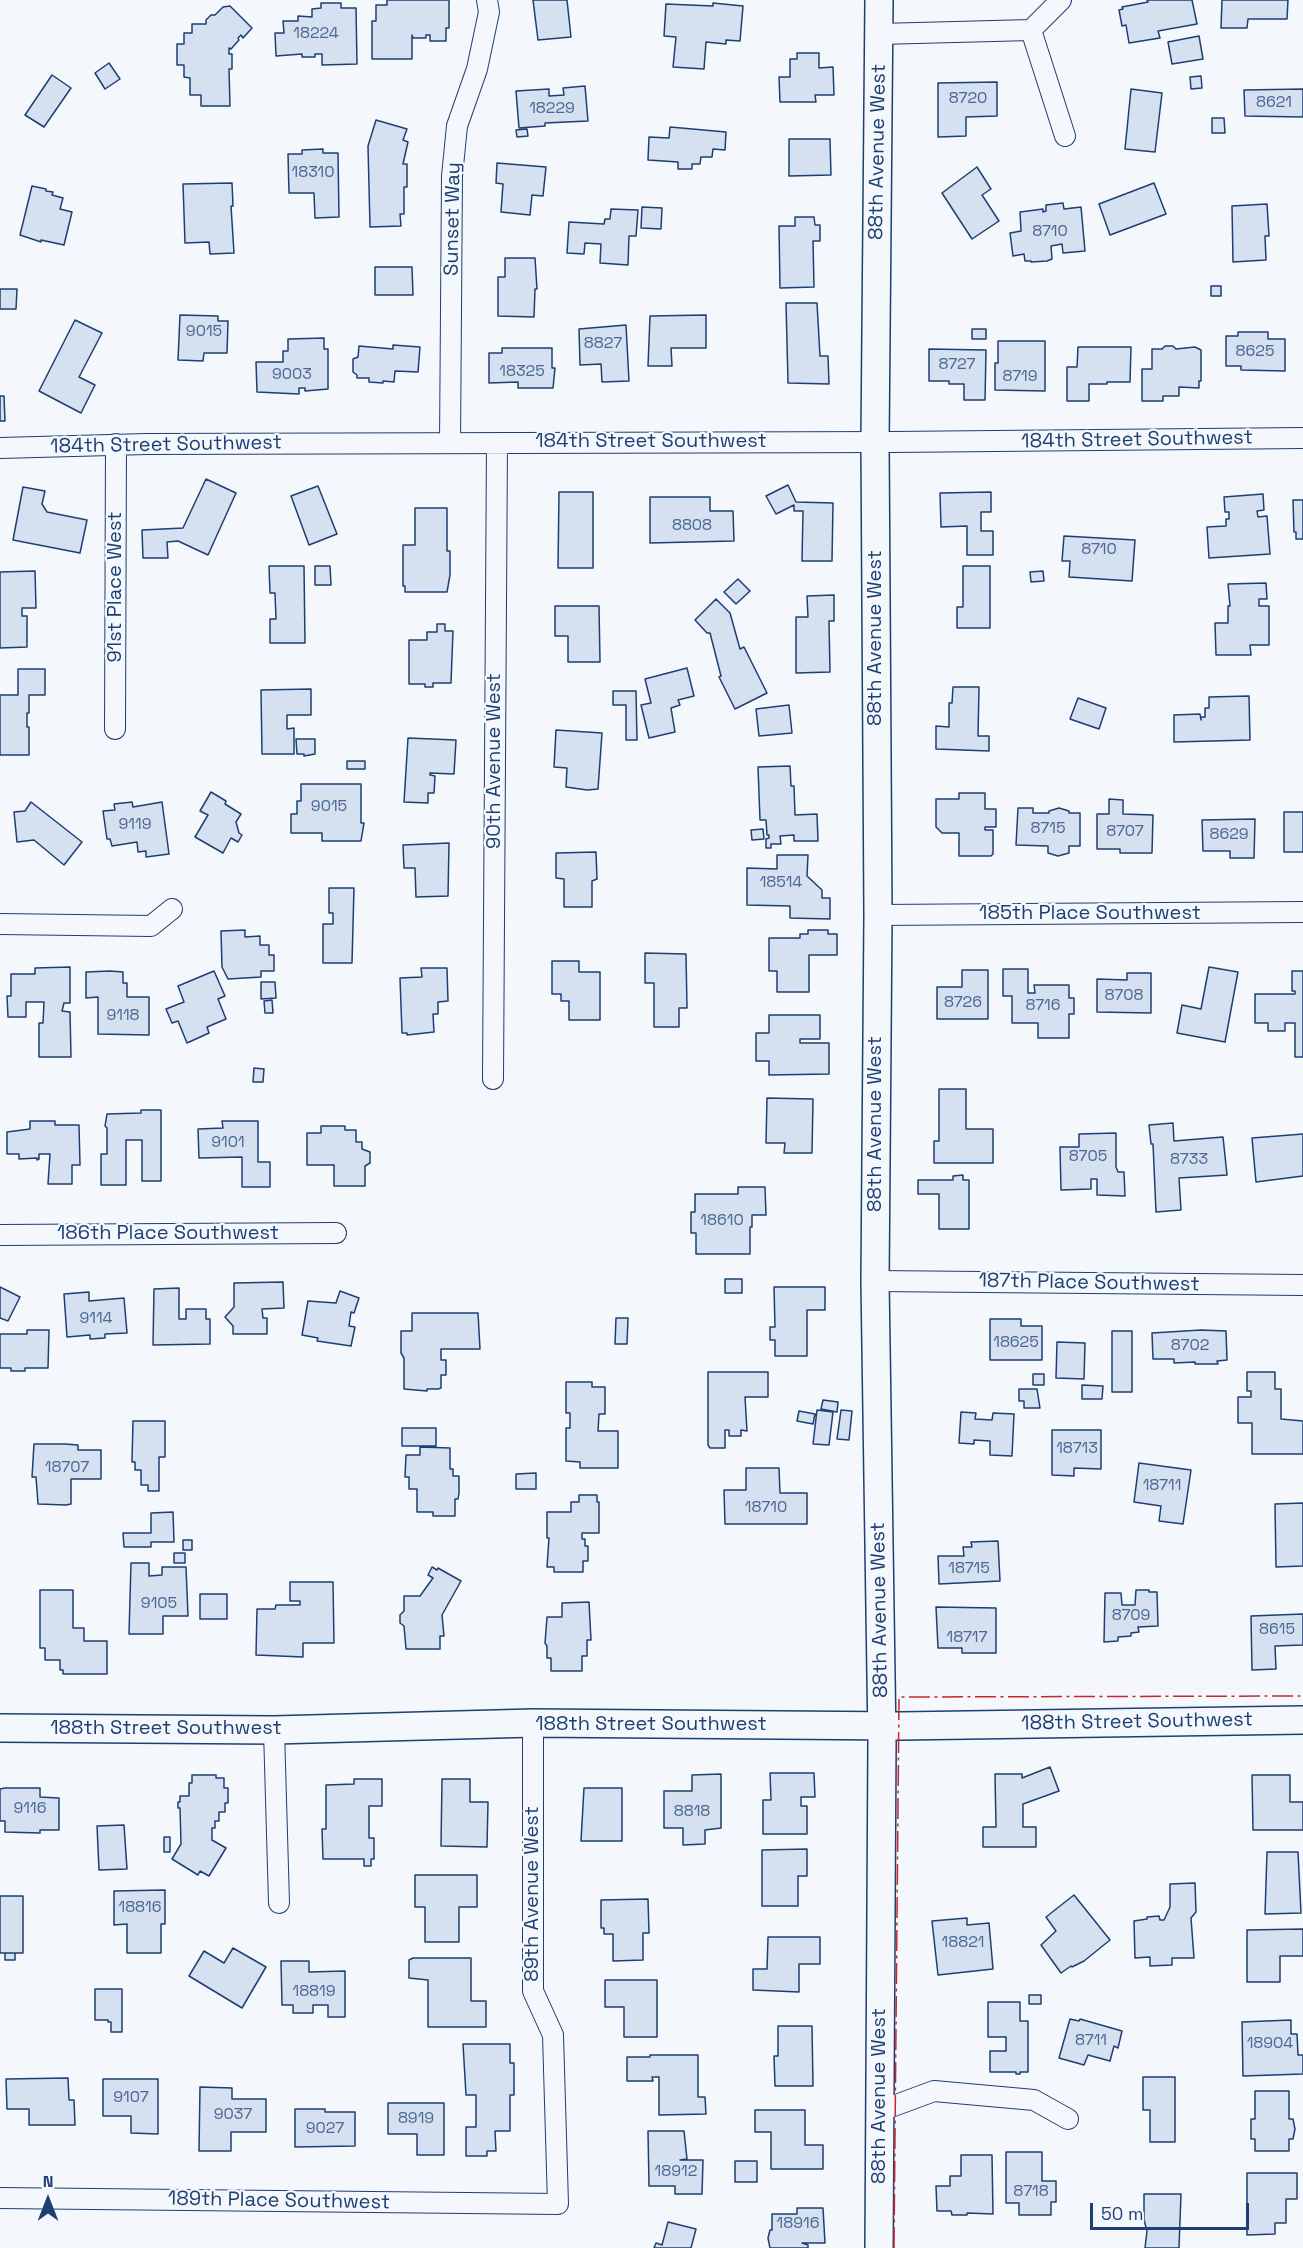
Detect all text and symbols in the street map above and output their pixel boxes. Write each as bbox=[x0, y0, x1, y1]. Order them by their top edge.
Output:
house number: 18224 bbox=[293, 24, 339, 44]
street label: 88th Avenue West bbox=[864, 64, 892, 240]
house number: 8720 bbox=[949, 89, 987, 109]
house number: 8621 bbox=[1256, 93, 1292, 113]
house number: 18229 bbox=[529, 99, 575, 119]
street label: Sunset Way bbox=[440, 162, 466, 276]
house number: 18310 bbox=[291, 163, 335, 183]
house number: 8710 bbox=[1032, 222, 1068, 242]
house number: 9015 bbox=[186, 322, 222, 342]
house number: 8827 bbox=[584, 334, 622, 354]
house number: 8625 bbox=[1236, 342, 1274, 362]
house number: 8727 bbox=[938, 355, 976, 375]
house number: 18325 bbox=[499, 362, 545, 382]
house number: 9003 bbox=[272, 365, 312, 385]
house number: 8719 bbox=[1002, 367, 1038, 387]
street label: 184th Street Southwest bbox=[1021, 426, 1253, 454]
street label: 184th Street Southwest bbox=[535, 430, 767, 454]
street label: 184th Street Southwest bbox=[50, 431, 282, 459]
street label: 91st Place West bbox=[104, 512, 128, 662]
house number: 8808 bbox=[672, 516, 712, 536]
house number: 8710 bbox=[1081, 540, 1117, 560]
street label: 88th Avenue West bbox=[864, 550, 888, 726]
street label: 90th Avenue West bbox=[483, 673, 507, 849]
house number: 9015 bbox=[311, 797, 347, 817]
house number: 9119 bbox=[119, 815, 151, 835]
house number: 8715 bbox=[1031, 819, 1065, 839]
house number: 8707 bbox=[1106, 822, 1144, 842]
house number: 8629 bbox=[1209, 825, 1249, 845]
house number: 18514 bbox=[760, 873, 802, 893]
street label: 185th Place Southwest bbox=[979, 902, 1201, 926]
house number: 8708 bbox=[1105, 986, 1143, 1006]
house number: 8726 bbox=[944, 993, 982, 1013]
house number: 8716 bbox=[1025, 996, 1061, 1016]
house number: 9118 bbox=[106, 1006, 140, 1026]
street label: 88th Avenue West bbox=[864, 1036, 888, 1212]
house number: 9101 bbox=[211, 1133, 245, 1153]
house number: 8705 bbox=[1069, 1147, 1107, 1167]
house number: 8733 bbox=[1170, 1150, 1208, 1170]
house number: 18610 bbox=[700, 1211, 744, 1231]
street label: 186th Place Southwest bbox=[57, 1222, 279, 1246]
street label: 187th Place Southwest bbox=[978, 1269, 1200, 1297]
house number: 9114 bbox=[79, 1309, 113, 1329]
house number: 18625 bbox=[993, 1333, 1039, 1353]
house number: 8702 bbox=[1171, 1336, 1209, 1356]
house number: 18713 bbox=[1056, 1439, 1098, 1459]
house number: 18707 bbox=[45, 1458, 89, 1478]
house number: 18711 bbox=[1143, 1476, 1181, 1496]
house number: 18710 bbox=[745, 1498, 787, 1518]
street label: 88th Avenue West bbox=[866, 1522, 894, 1698]
house number: 18715 bbox=[948, 1559, 990, 1579]
house number: 9105 bbox=[141, 1594, 177, 1614]
house number: 8709 bbox=[1112, 1606, 1150, 1626]
house number: 8615 bbox=[1259, 1620, 1295, 1640]
house number: 18717 bbox=[946, 1628, 988, 1648]
street label: 188th Street Southwest bbox=[1021, 1708, 1253, 1736]
street label: 188th Street Southwest bbox=[535, 1713, 767, 1737]
street label: 188th Street Southwest bbox=[50, 1717, 282, 1741]
house number: 9116 bbox=[14, 1799, 46, 1819]
house number: 8818 bbox=[674, 1802, 710, 1822]
street label: 89th Avenue West bbox=[521, 1806, 545, 1982]
house number: 18816 bbox=[118, 1898, 162, 1918]
house number: 18821 bbox=[942, 1933, 984, 1953]
house number: 18819 bbox=[292, 1982, 336, 2002]
street label: 88th Avenue West bbox=[868, 2008, 892, 2184]
house number: 8711 bbox=[1075, 2031, 1107, 2051]
house number: 18904 bbox=[1247, 2034, 1293, 2054]
house number: 9107 bbox=[113, 2088, 149, 2108]
house number: 9037 bbox=[214, 2105, 252, 2125]
house number: 8919 bbox=[398, 2109, 434, 2129]
house number: 9027 bbox=[306, 2119, 344, 2139]
house number: 18912 bbox=[655, 2162, 697, 2182]
north arrow bbox=[18, 2170, 78, 2230]
text: N bbox=[43, 2171, 53, 2192]
house number: 8718 bbox=[1013, 2182, 1049, 2202]
street label: 189th Place Southwest bbox=[168, 2187, 390, 2215]
scale bar bbox=[1093, 2191, 1252, 2229]
text: 50 m bbox=[1101, 2202, 1143, 2225]
house number: 18916 bbox=[777, 2214, 819, 2234]

